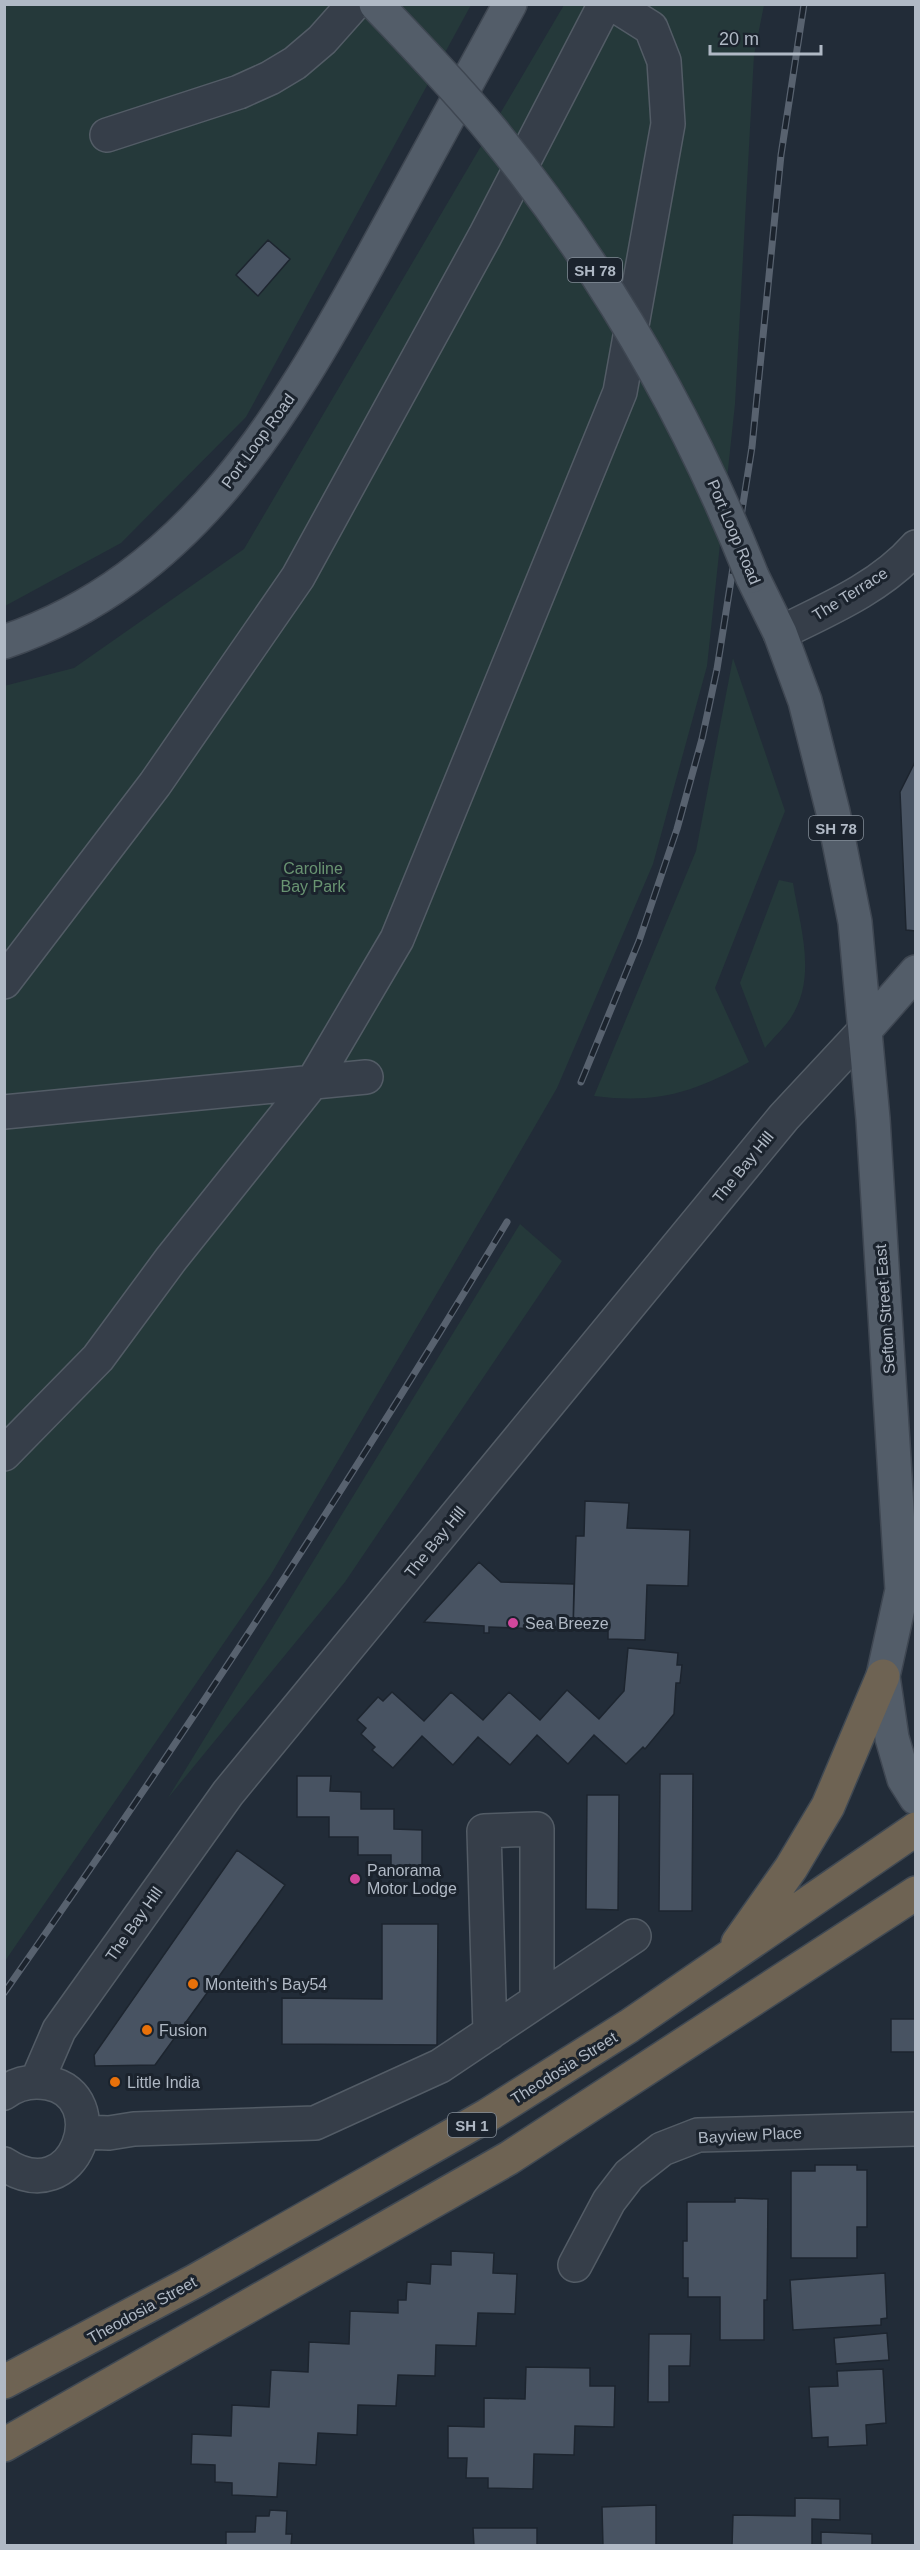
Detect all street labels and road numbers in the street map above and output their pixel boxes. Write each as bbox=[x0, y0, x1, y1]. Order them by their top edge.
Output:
road number: SH 78 bbox=[568, 258, 622, 282]
street label: Port Loop Road bbox=[218, 391, 298, 491]
street label: Port Loop Road bbox=[704, 477, 764, 587]
street label: The Terrace bbox=[809, 564, 891, 624]
road number: SH 78 bbox=[809, 816, 863, 840]
street label: The Bay Hill bbox=[709, 1128, 777, 1206]
street label: Sefton Street East bbox=[872, 1243, 898, 1374]
street label: The Bay Hill bbox=[401, 1503, 469, 1581]
street label: The Bay Hill bbox=[102, 1884, 166, 1964]
street label: Theodosia Street bbox=[508, 2028, 621, 2107]
road number: SH 1 bbox=[448, 2113, 496, 2137]
street label: Bayview Place bbox=[698, 2124, 802, 2146]
street label: Theodosia Street bbox=[85, 2273, 200, 2347]

